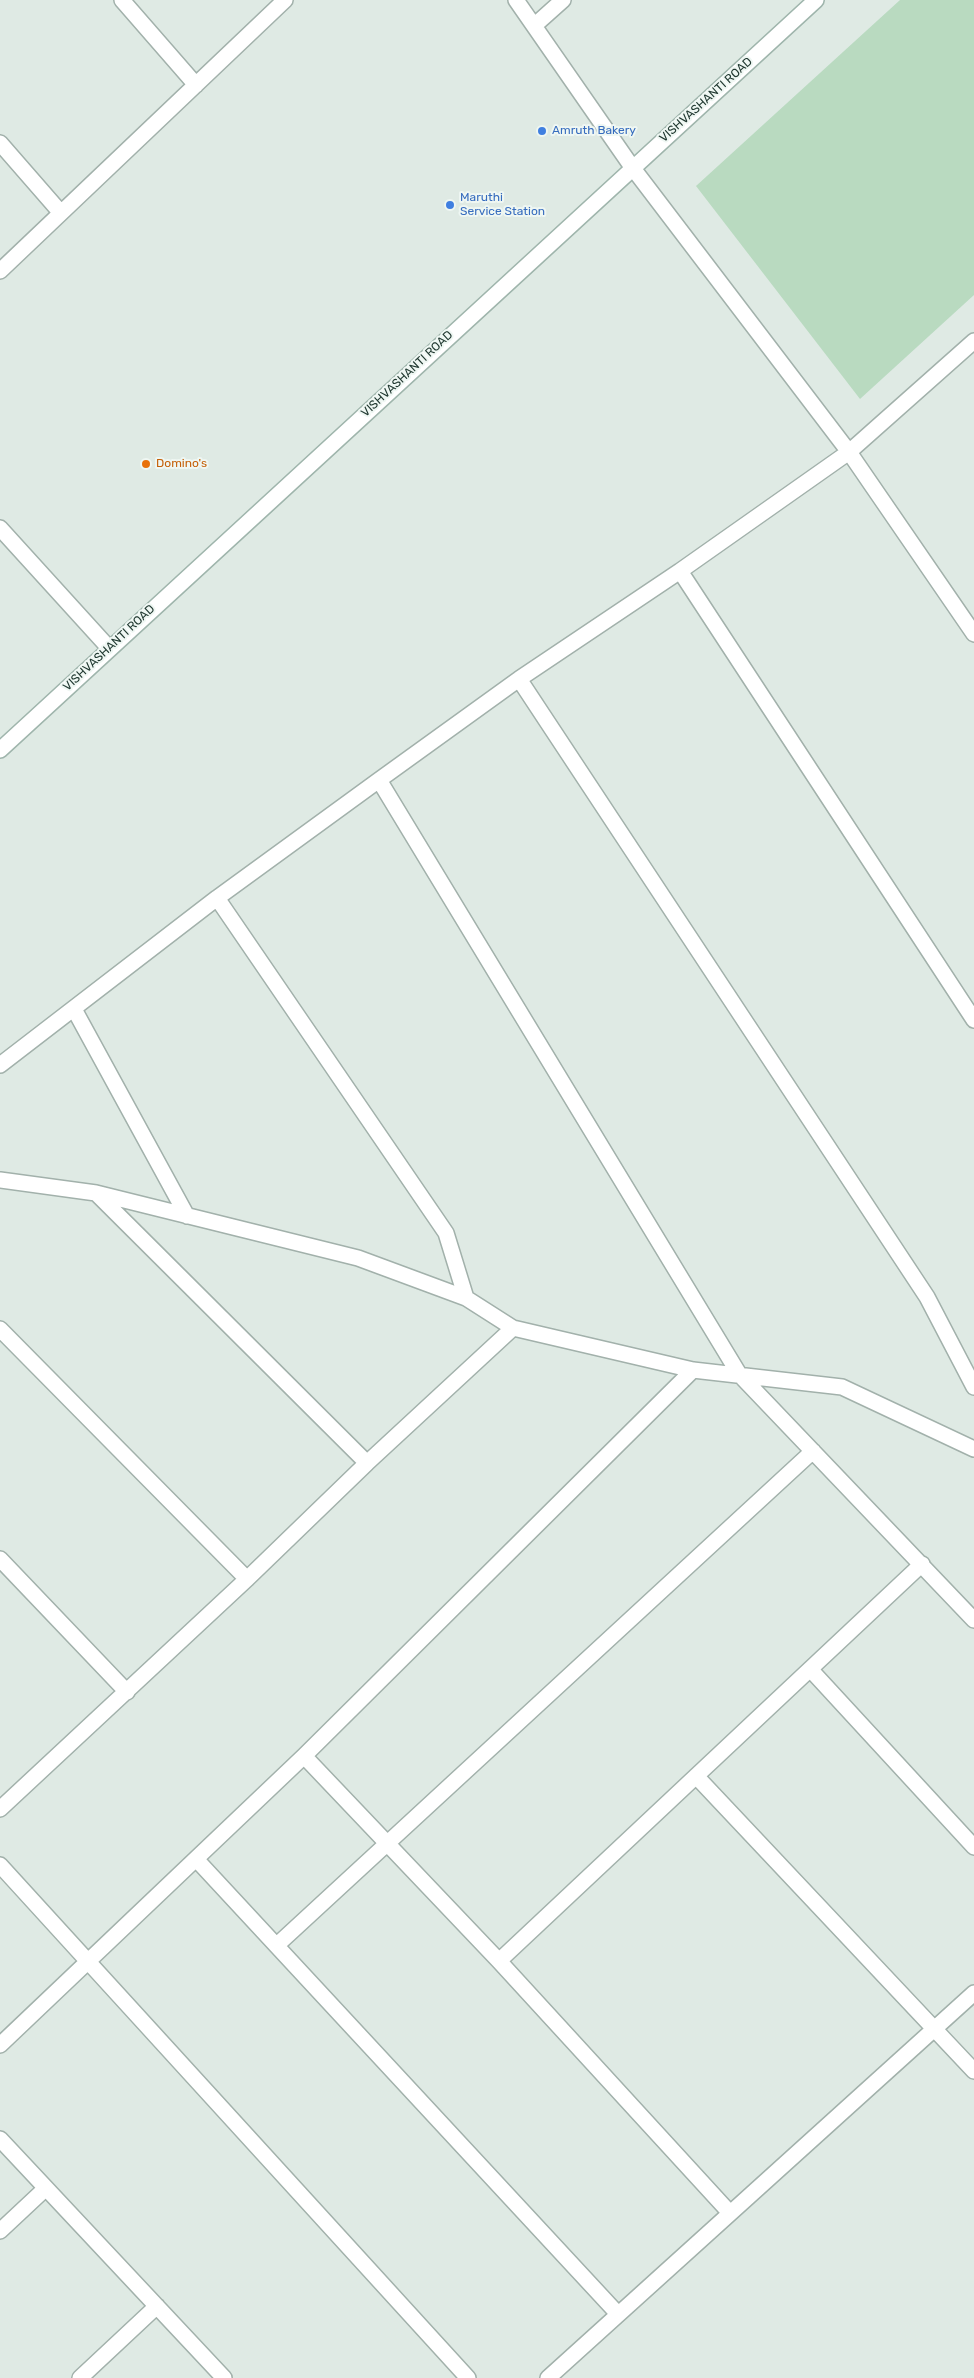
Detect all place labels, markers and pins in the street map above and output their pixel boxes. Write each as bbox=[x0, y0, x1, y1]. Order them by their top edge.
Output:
place label: Amruth Bakery bbox=[552, 124, 636, 138]
marker: Amruth Bakery bbox=[536, 125, 548, 137]
place label: Maruthi Service Station bbox=[460, 191, 545, 219]
marker: Maruthi Service Station bbox=[444, 199, 456, 211]
place label: Domino's bbox=[156, 457, 207, 471]
marker: Domino's bbox=[140, 458, 152, 470]

